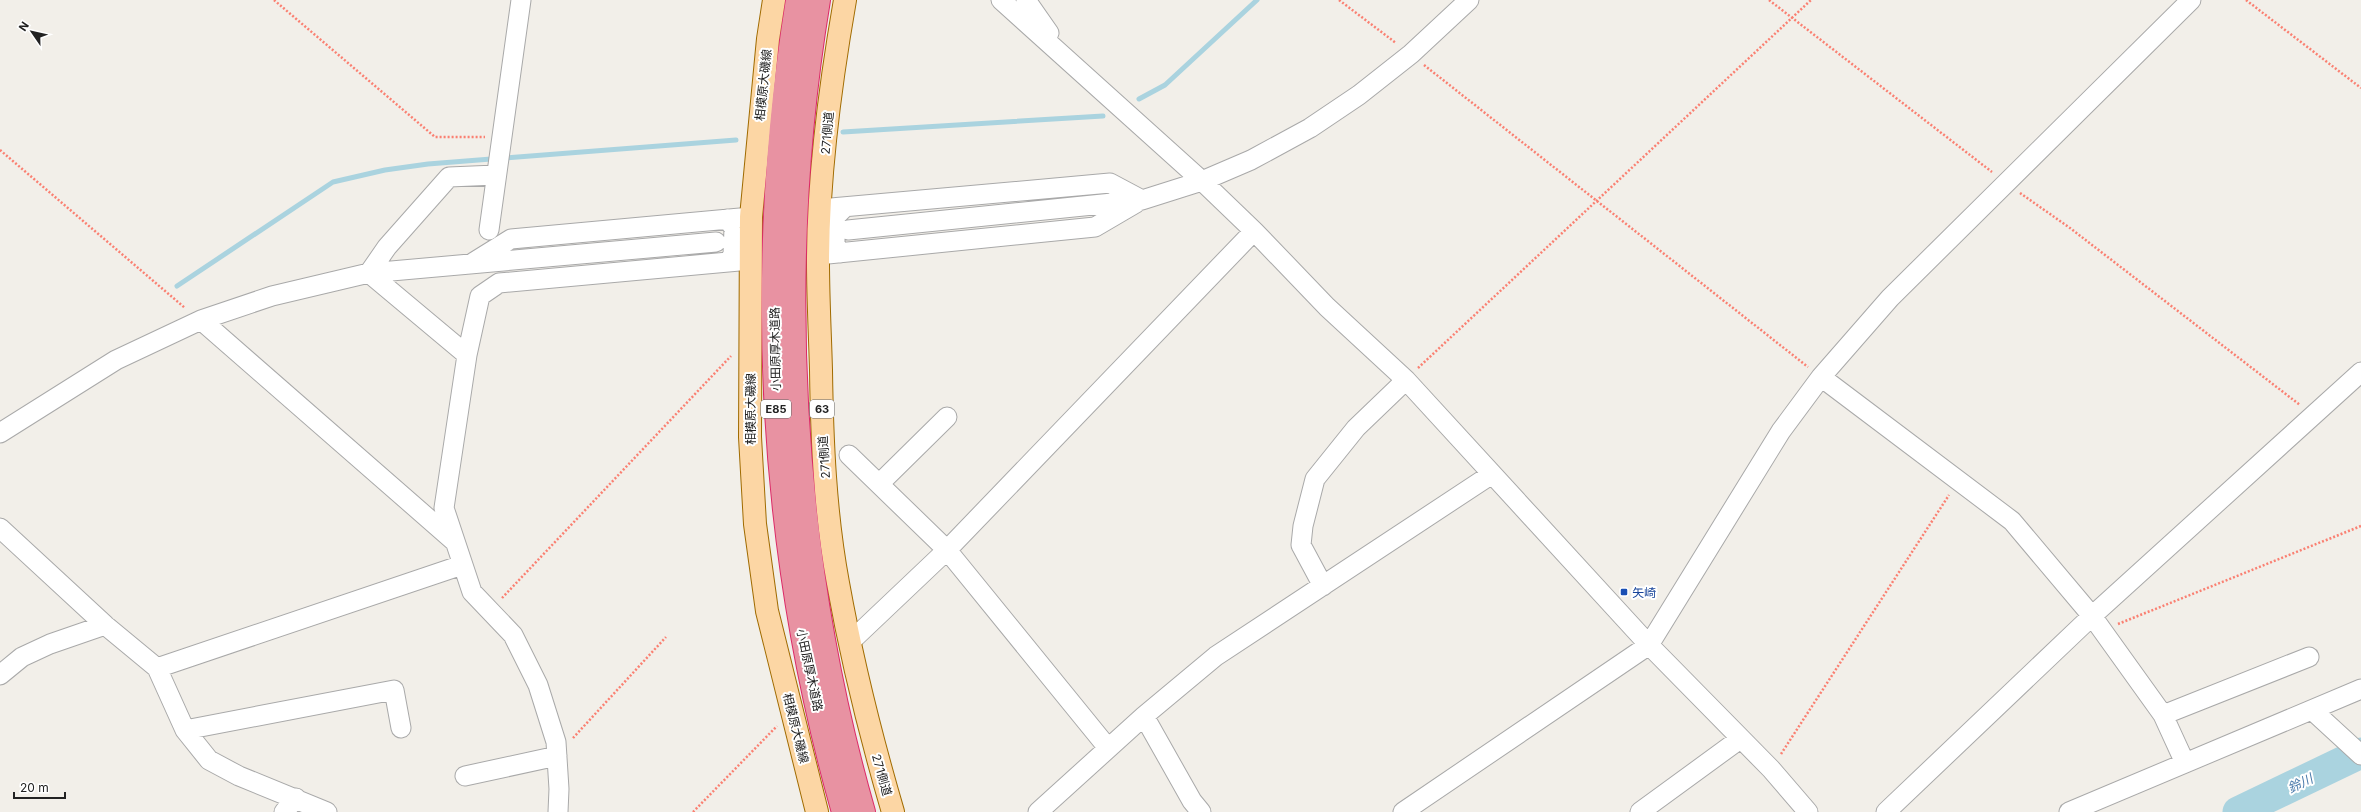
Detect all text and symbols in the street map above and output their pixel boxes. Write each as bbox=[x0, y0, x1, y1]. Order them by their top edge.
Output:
north arrow bbox=[12, 12, 52, 52]
text: N bbox=[16, 19, 32, 34]
street label: 相模原大磯線 bbox=[752, 48, 774, 122]
street label: 271側道 bbox=[818, 111, 836, 155]
street label: 小田原厚木道路 bbox=[767, 307, 783, 391]
street label: 相模原大磯線 bbox=[743, 373, 758, 445]
road number: E85 bbox=[761, 400, 791, 418]
road number: 63 bbox=[810, 400, 834, 418]
street label: 271側道 bbox=[815, 435, 833, 479]
place label: 矢崎 bbox=[1632, 585, 1656, 600]
marker: 矢崎 bbox=[1619, 587, 1629, 597]
street label: 小田原厚木道路 bbox=[794, 627, 826, 713]
street label: 相模原大磯線 bbox=[780, 691, 812, 765]
street label: 271側道 bbox=[869, 752, 895, 798]
water label: 鈴川 bbox=[2285, 769, 2317, 796]
scale bar bbox=[14, 774, 65, 800]
text: 20 m bbox=[20, 780, 49, 795]

